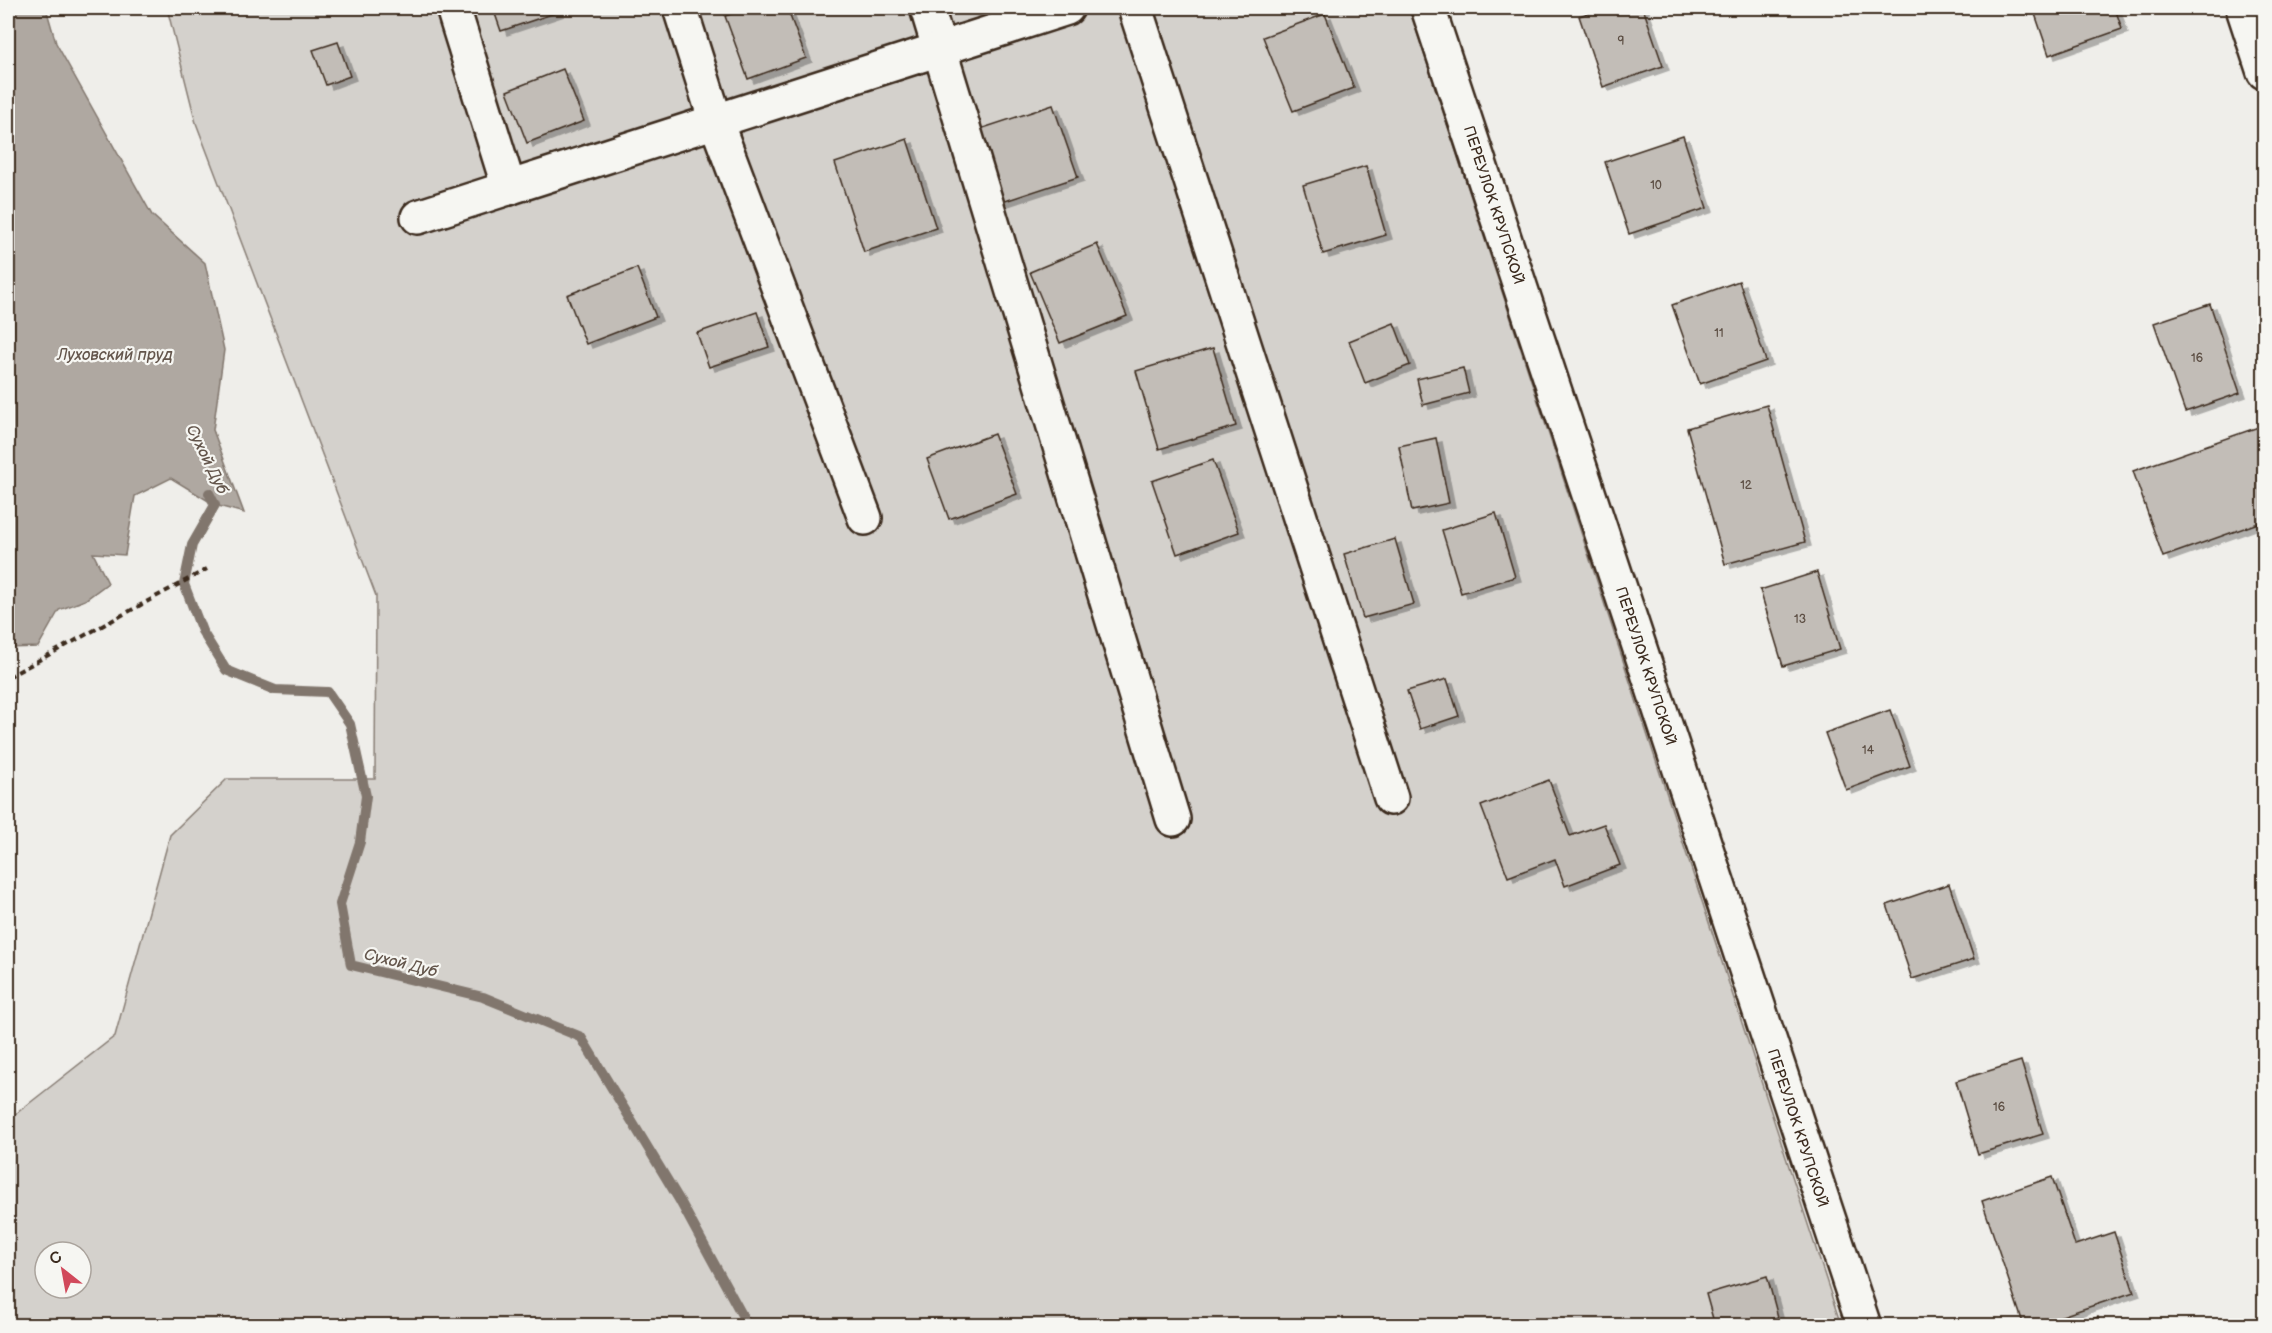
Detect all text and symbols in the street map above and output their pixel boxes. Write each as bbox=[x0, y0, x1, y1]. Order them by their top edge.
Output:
house number: 9 bbox=[1618, 34, 1625, 49]
street label: ПЕРЕУЛОК КРУПСКОЙ bbox=[1459, 123, 1528, 287]
house number: 10 bbox=[1650, 178, 1662, 193]
house number: 11 bbox=[1714, 326, 1724, 341]
water label: Луховский пруд bbox=[56, 346, 173, 365]
house number: 16 bbox=[2191, 351, 2203, 366]
water label: Сухой Дуб bbox=[182, 422, 232, 498]
house number: 12 bbox=[1740, 478, 1752, 493]
street label: ПЕРЕУЛОК КРУПСКОЙ bbox=[1611, 584, 1680, 748]
house number: 13 bbox=[1794, 612, 1806, 627]
house number: 14 bbox=[1862, 743, 1875, 758]
water label: Сухой Дуб bbox=[362, 945, 440, 982]
street label: ПЕРЕУЛОК КРУПСКОЙ bbox=[1763, 1046, 1832, 1210]
house number: 16 bbox=[1993, 1100, 2005, 1115]
north arrow bbox=[33, 1240, 93, 1300]
text: С bbox=[46, 1247, 66, 1269]

